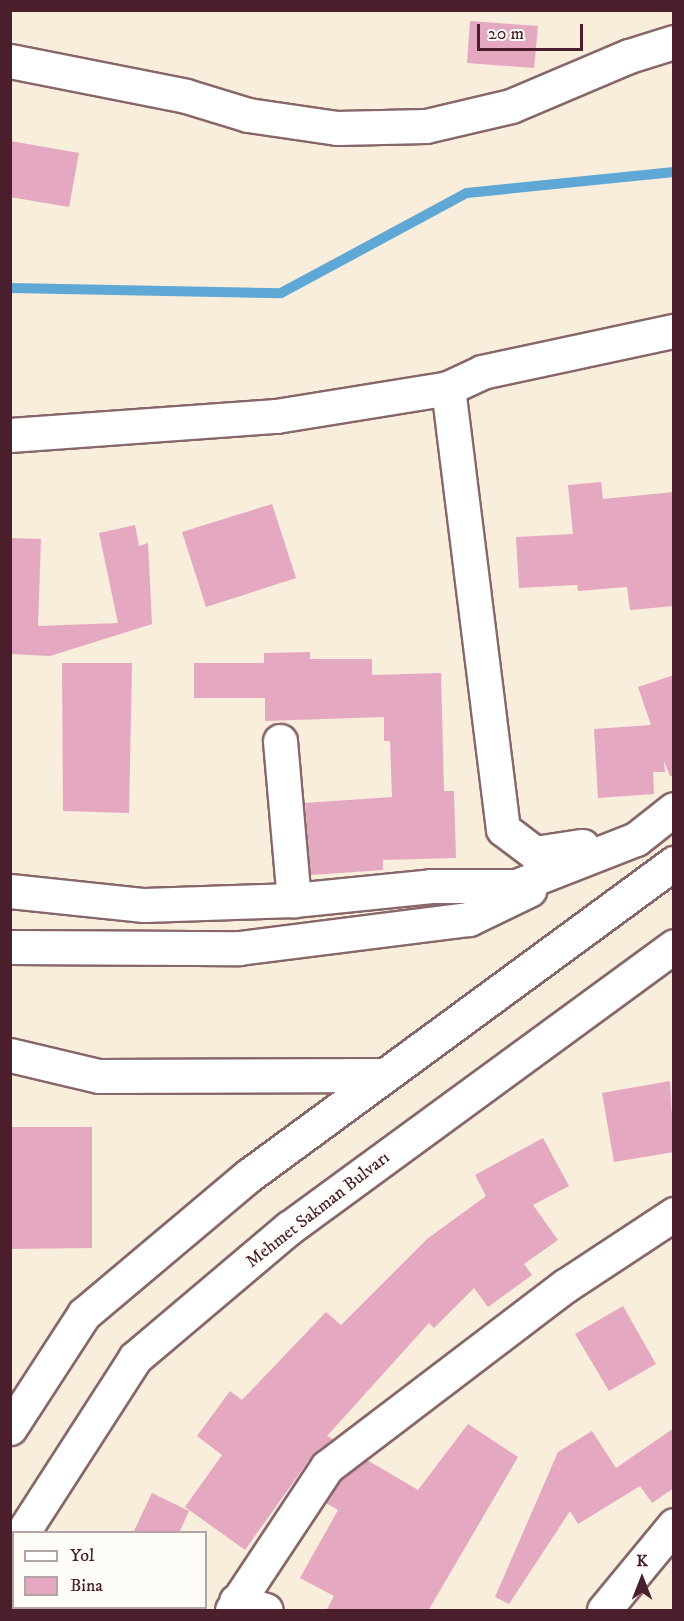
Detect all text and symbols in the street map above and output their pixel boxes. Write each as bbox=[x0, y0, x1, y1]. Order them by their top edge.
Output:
scale bar bbox=[480, 12, 586, 50]
text: 20 m bbox=[488, 23, 524, 45]
street label: Mehmet Sakman Bulvarı bbox=[242, 1147, 394, 1273]
legend bbox=[12, 1531, 207, 1609]
text: Yol bbox=[70, 1545, 94, 1567]
north arrow bbox=[612, 1549, 672, 1609]
text: K bbox=[636, 1551, 648, 1571]
text: Bina bbox=[70, 1575, 103, 1597]

